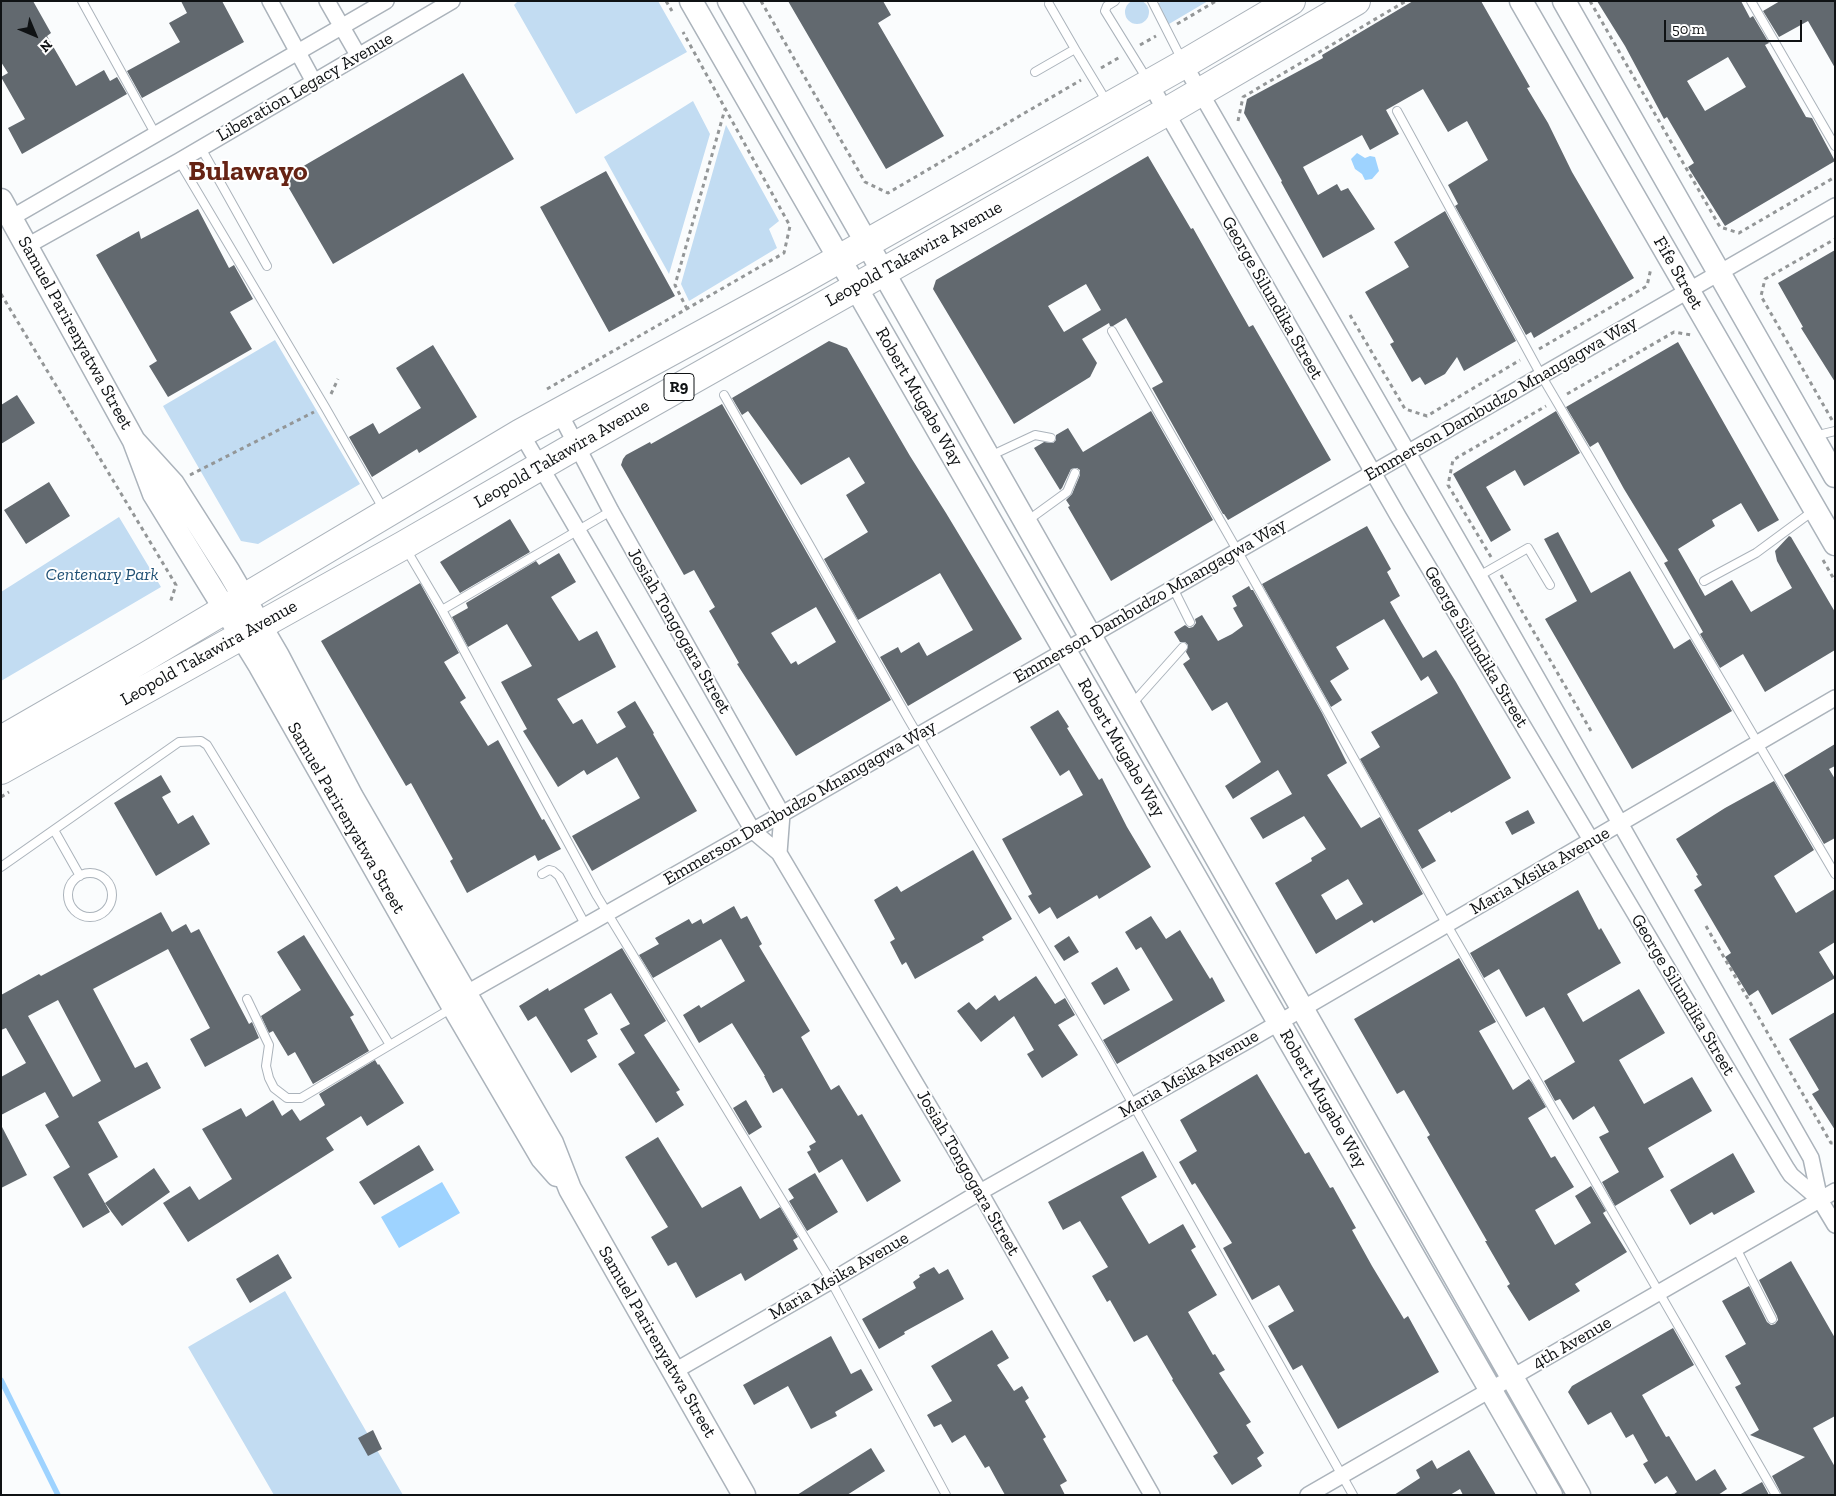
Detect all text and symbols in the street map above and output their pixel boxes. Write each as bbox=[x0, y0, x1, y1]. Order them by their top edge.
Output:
north arrow bbox=[10, 10, 60, 60]
scale bar bbox=[1666, 10, 1804, 42]
text: 50 m bbox=[1672, 20, 1705, 38]
street label: Liberation Legacy Avenue bbox=[213, 28, 397, 146]
text: N bbox=[36, 36, 56, 56]
district label: Bulawayo bbox=[188, 155, 308, 189]
street label: Leopold Takawira Avenue bbox=[822, 196, 1006, 312]
street label: George Silundika Street bbox=[1217, 213, 1327, 383]
street label: Samuel Parirenyatwa Street bbox=[13, 233, 137, 433]
street label: Fife Street bbox=[1648, 233, 1708, 313]
street label: Emmerson Dambudzo Mnangagwa Way bbox=[1361, 312, 1641, 486]
street label: Robert Mugabe Way bbox=[871, 324, 967, 470]
road number: R9 bbox=[664, 374, 694, 401]
street label: Leopold Takawira Avenue bbox=[471, 395, 653, 513]
street label: Emmerson Dambudzo Mnangagwa Way bbox=[1010, 514, 1290, 688]
street label: Josiah Tongogara Street bbox=[623, 544, 735, 718]
street label: George Silundika Street bbox=[1419, 562, 1533, 732]
park label: Centenary Park bbox=[46, 564, 158, 586]
street label: Leopold Takawira Avenue bbox=[117, 595, 301, 711]
street label: Robert Mugabe Way bbox=[1073, 675, 1169, 821]
street label: Emmerson Dambudzo Mnangagwa Way bbox=[660, 716, 940, 890]
street label: Samuel Parirenyatwa Street bbox=[282, 719, 410, 917]
street label: Maria Msika Avenue bbox=[1466, 822, 1614, 920]
street label: George Silundika Street bbox=[1626, 910, 1740, 1080]
street label: Maria Msika Avenue bbox=[1115, 1025, 1263, 1123]
street label: Robert Mugabe Way bbox=[1275, 1026, 1371, 1172]
street label: Josiah Tongogara Street bbox=[912, 1086, 1024, 1260]
street label: Maria Msika Avenue bbox=[765, 1227, 913, 1325]
street label: Samuel Parirenyatwa Street bbox=[593, 1243, 721, 1441]
street label: 4th Avenue bbox=[1529, 1312, 1615, 1374]

